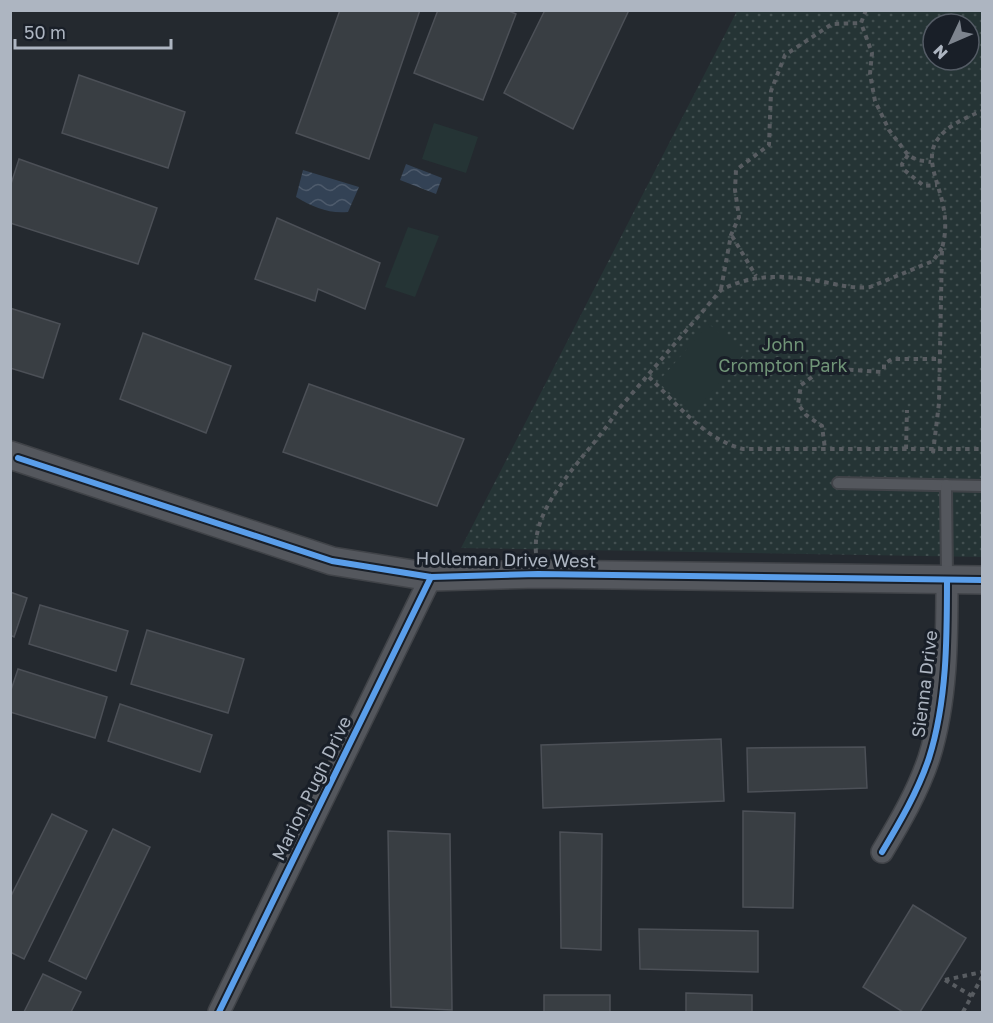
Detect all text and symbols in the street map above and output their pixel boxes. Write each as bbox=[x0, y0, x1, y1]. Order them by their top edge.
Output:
scale bar bbox=[15, 12, 171, 50]
north arrow bbox=[921, 12, 981, 72]
text: 50 m bbox=[24, 21, 66, 43]
text: N bbox=[929, 41, 952, 64]
park label: John Crompton Park bbox=[718, 333, 848, 376]
street label: Holleman Drive West bbox=[415, 546, 597, 572]
street label: Sienna Drive bbox=[906, 629, 942, 739]
street label: Marion Pugh Drive bbox=[267, 712, 355, 864]

